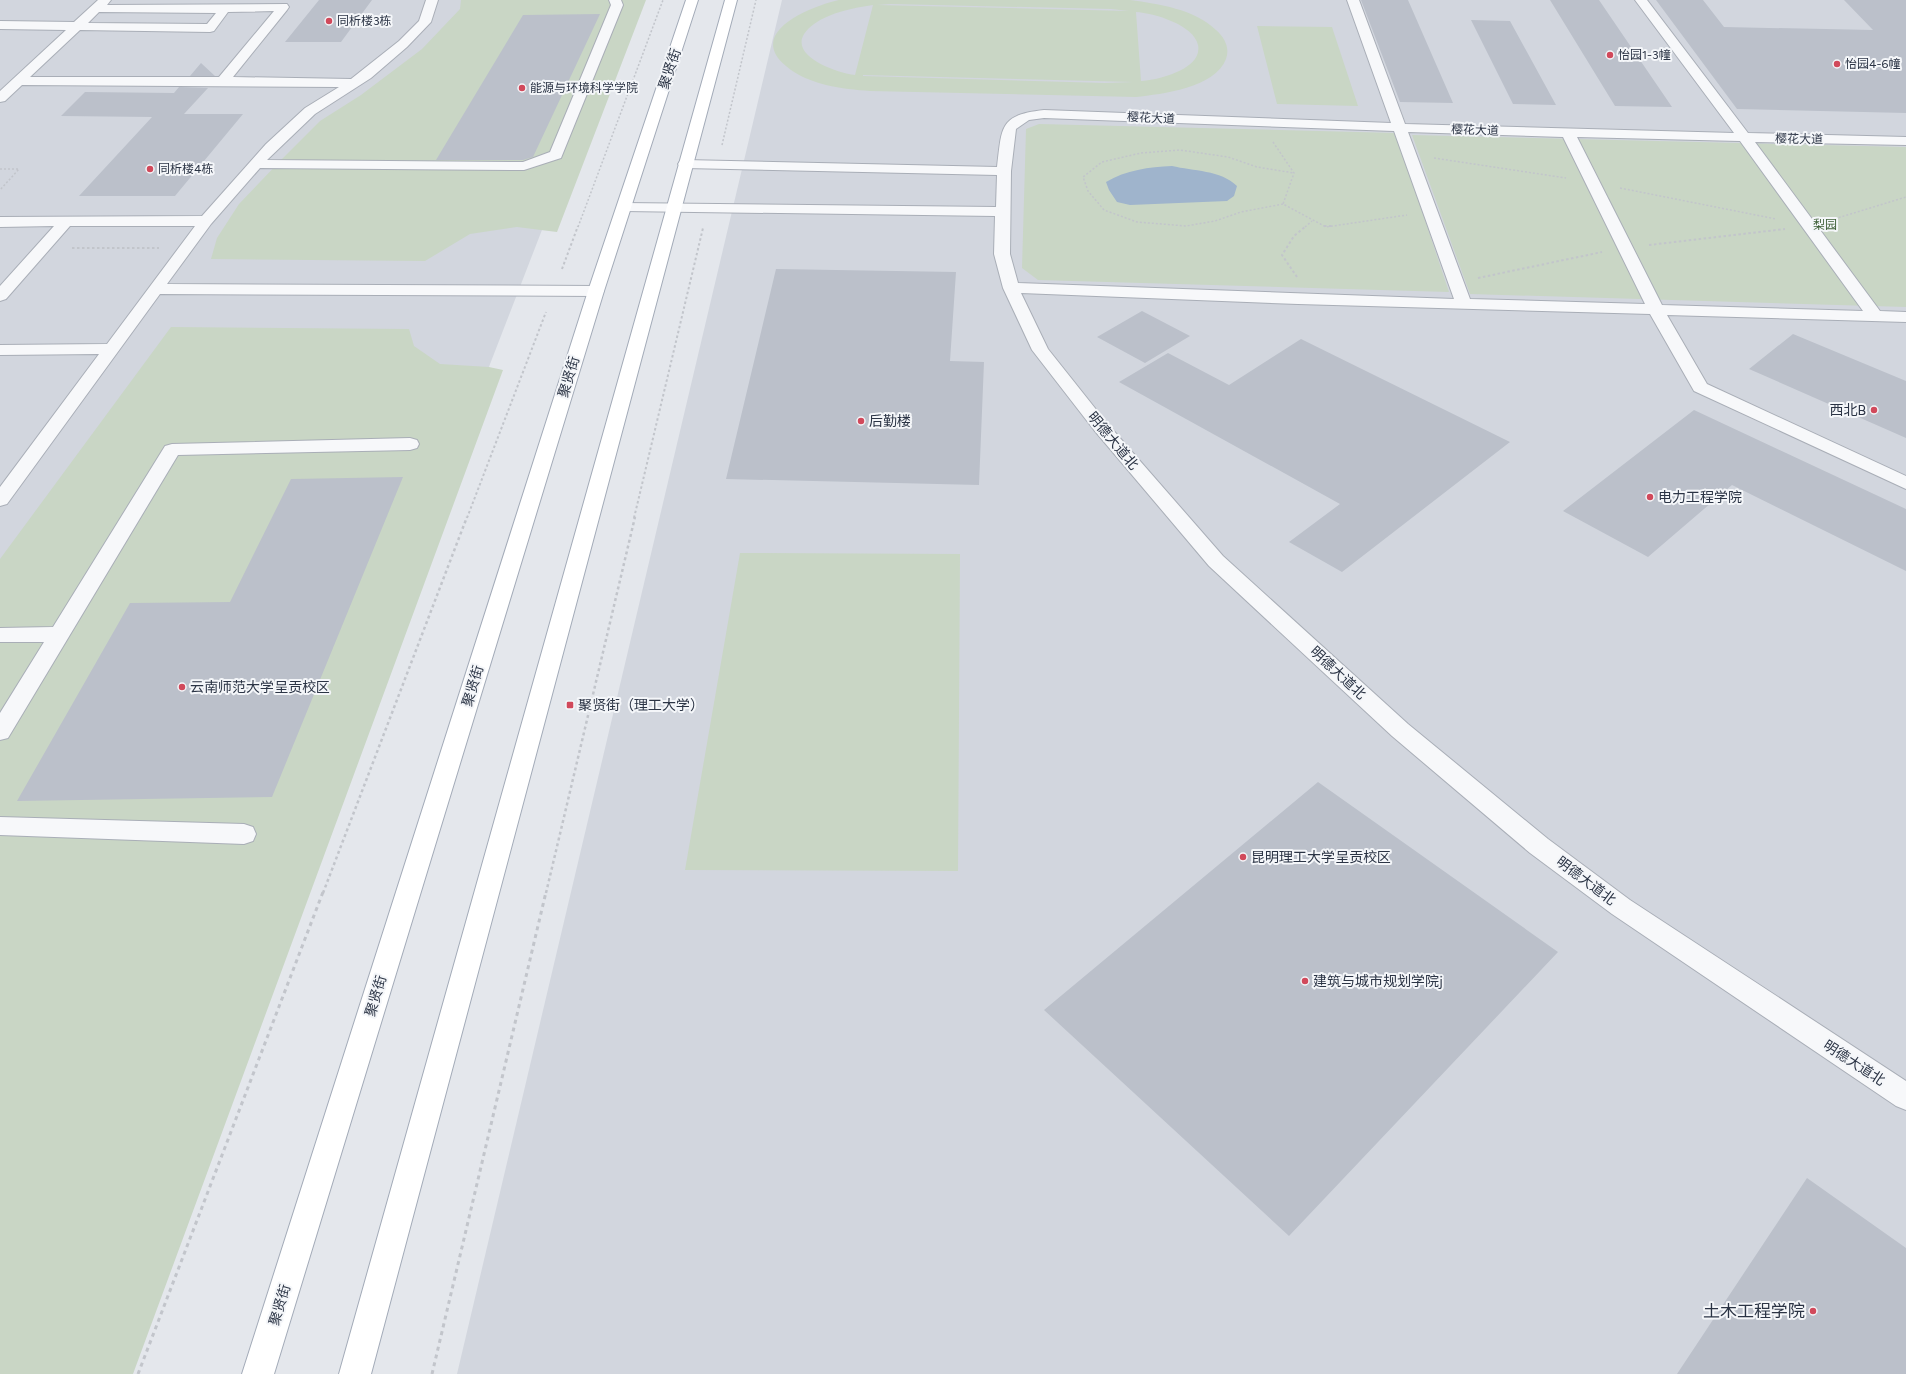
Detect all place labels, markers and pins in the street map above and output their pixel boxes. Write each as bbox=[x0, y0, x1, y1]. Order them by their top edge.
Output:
place label: 同析楼3栋 bbox=[337, 14, 392, 28]
marker: 同析楼3栋 bbox=[324, 16, 334, 26]
place label: 怡园1-3幢 bbox=[1618, 48, 1671, 62]
marker: 怡园1-3幢 bbox=[1605, 50, 1615, 60]
place label: 怡园4-6幢 bbox=[1845, 57, 1900, 71]
marker: 怡园4-6幢 bbox=[1832, 59, 1842, 69]
place label: 能源与环境科学学院 bbox=[530, 81, 638, 95]
marker: 能源与环境科学学院 bbox=[517, 83, 527, 93]
place label: 同析楼4栋 bbox=[158, 162, 213, 176]
marker: 同析楼4栋 bbox=[145, 164, 155, 174]
place label: 西北B bbox=[1829, 402, 1866, 419]
marker: 西北B bbox=[1869, 405, 1879, 415]
place label: 后勤楼 bbox=[869, 413, 911, 430]
marker: 后勤楼 bbox=[856, 416, 866, 426]
place label: 电力工程学院 bbox=[1658, 489, 1742, 506]
marker: 电力工程学院 bbox=[1645, 492, 1655, 502]
place label: 云南师范大学呈贡校区 bbox=[190, 679, 330, 696]
marker: 云南师范大学呈贡校区 bbox=[177, 682, 187, 692]
place label: 聚贤街（理工大学） bbox=[578, 697, 704, 714]
marker: 聚贤街（理工大学） bbox=[565, 700, 575, 710]
place label: 昆明理工大学呈贡校区 bbox=[1251, 849, 1391, 866]
marker: 昆明理工大学呈贡校区 bbox=[1238, 852, 1248, 862]
place label: 建筑与城市规划学院j bbox=[1313, 973, 1443, 990]
marker: 建筑与城市规划学院j bbox=[1300, 976, 1310, 986]
place label: 土木工程学院 bbox=[1703, 1301, 1805, 1321]
marker: 土木工程学院 bbox=[1808, 1306, 1818, 1316]

